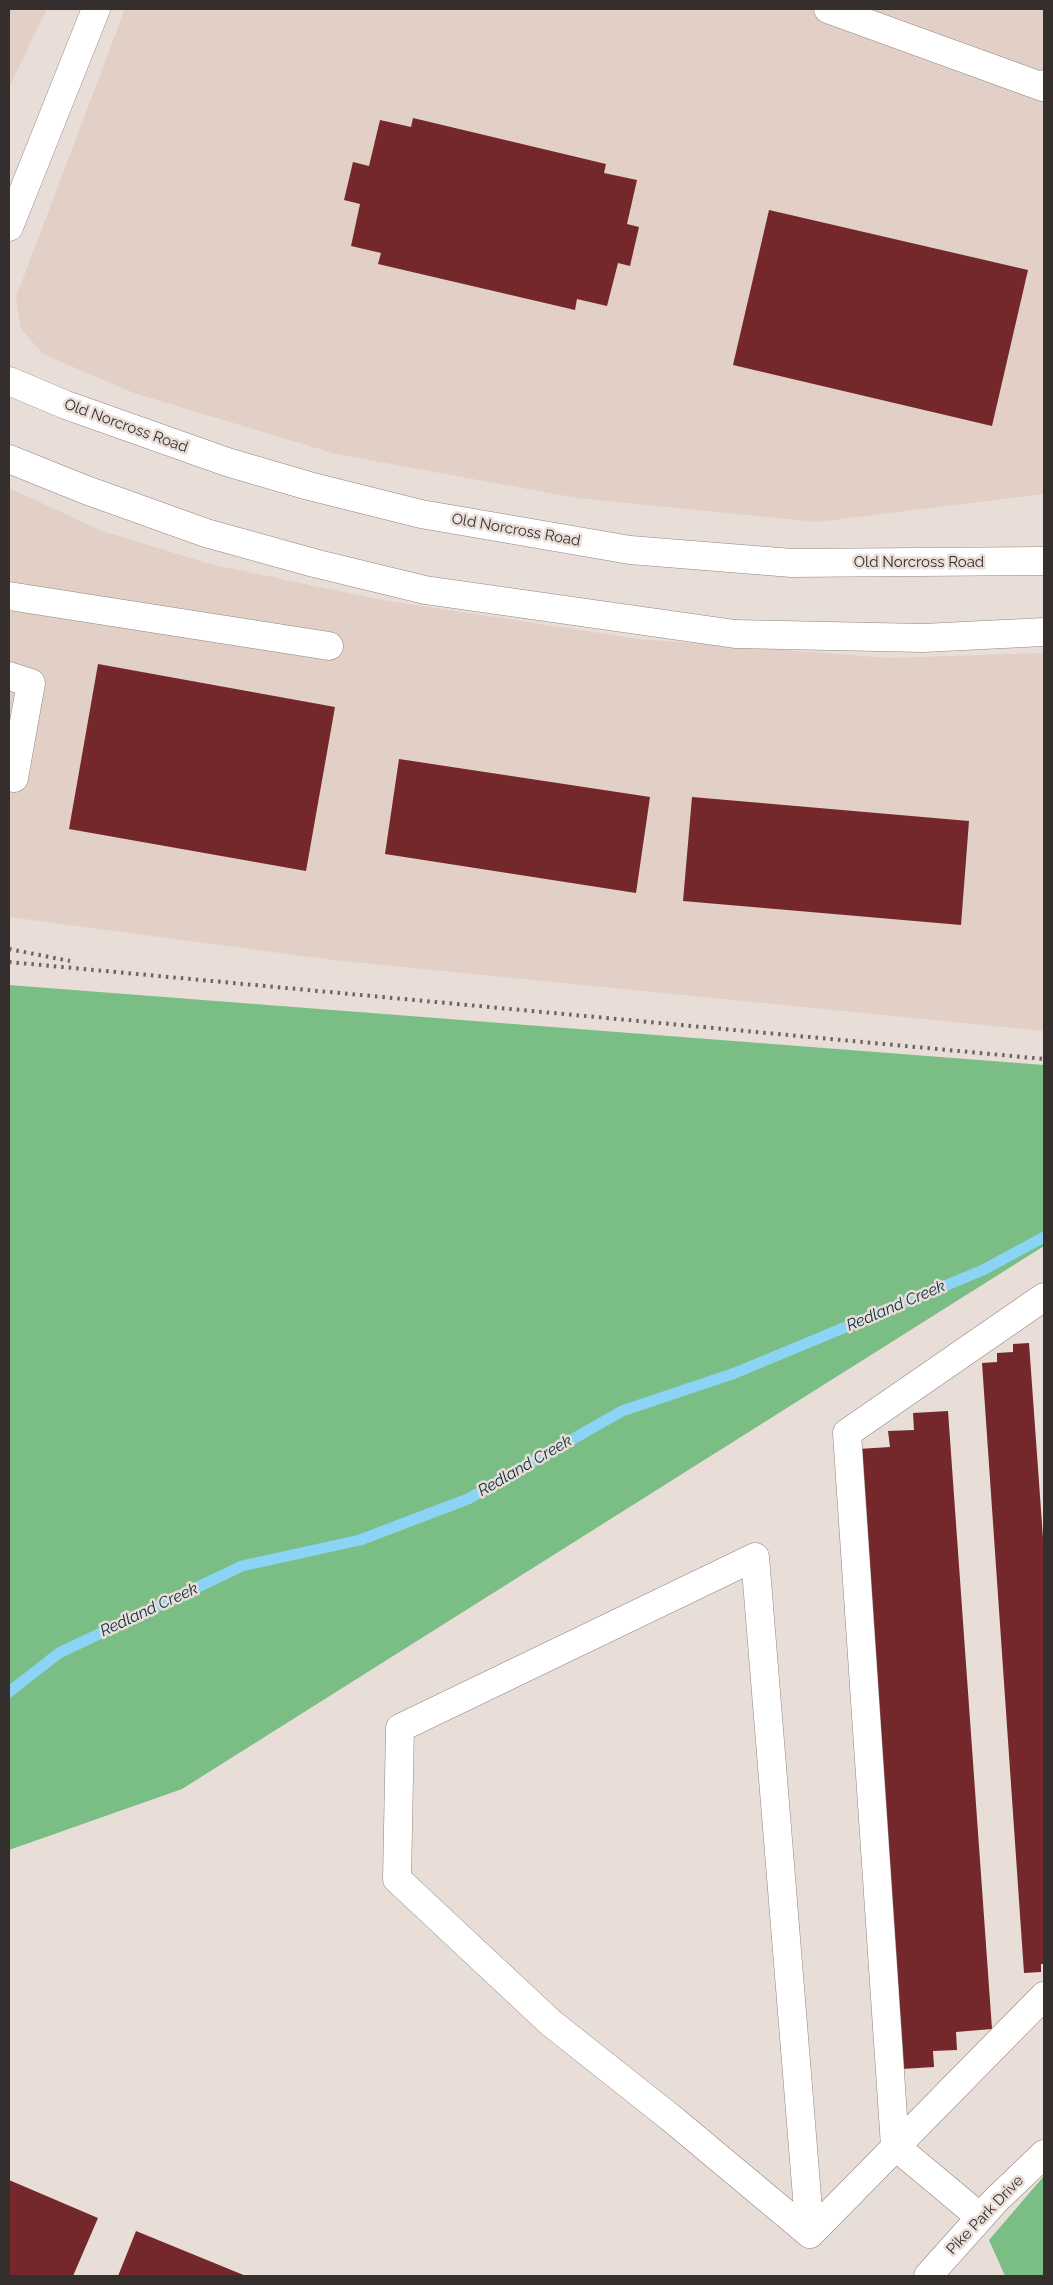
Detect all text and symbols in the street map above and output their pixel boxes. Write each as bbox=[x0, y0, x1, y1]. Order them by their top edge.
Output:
street label: Old Norcross Road bbox=[62, 395, 190, 457]
street label: Old Norcross Road bbox=[450, 510, 582, 550]
street label: Old Norcross Road bbox=[854, 553, 984, 571]
water label: Redland Creek bbox=[844, 1277, 948, 1335]
water label: Redland Creek bbox=[474, 1431, 576, 1501]
water label: Redland Creek bbox=[97, 1579, 201, 1641]
street label: Pike Park Drive bbox=[943, 2172, 1027, 2258]

